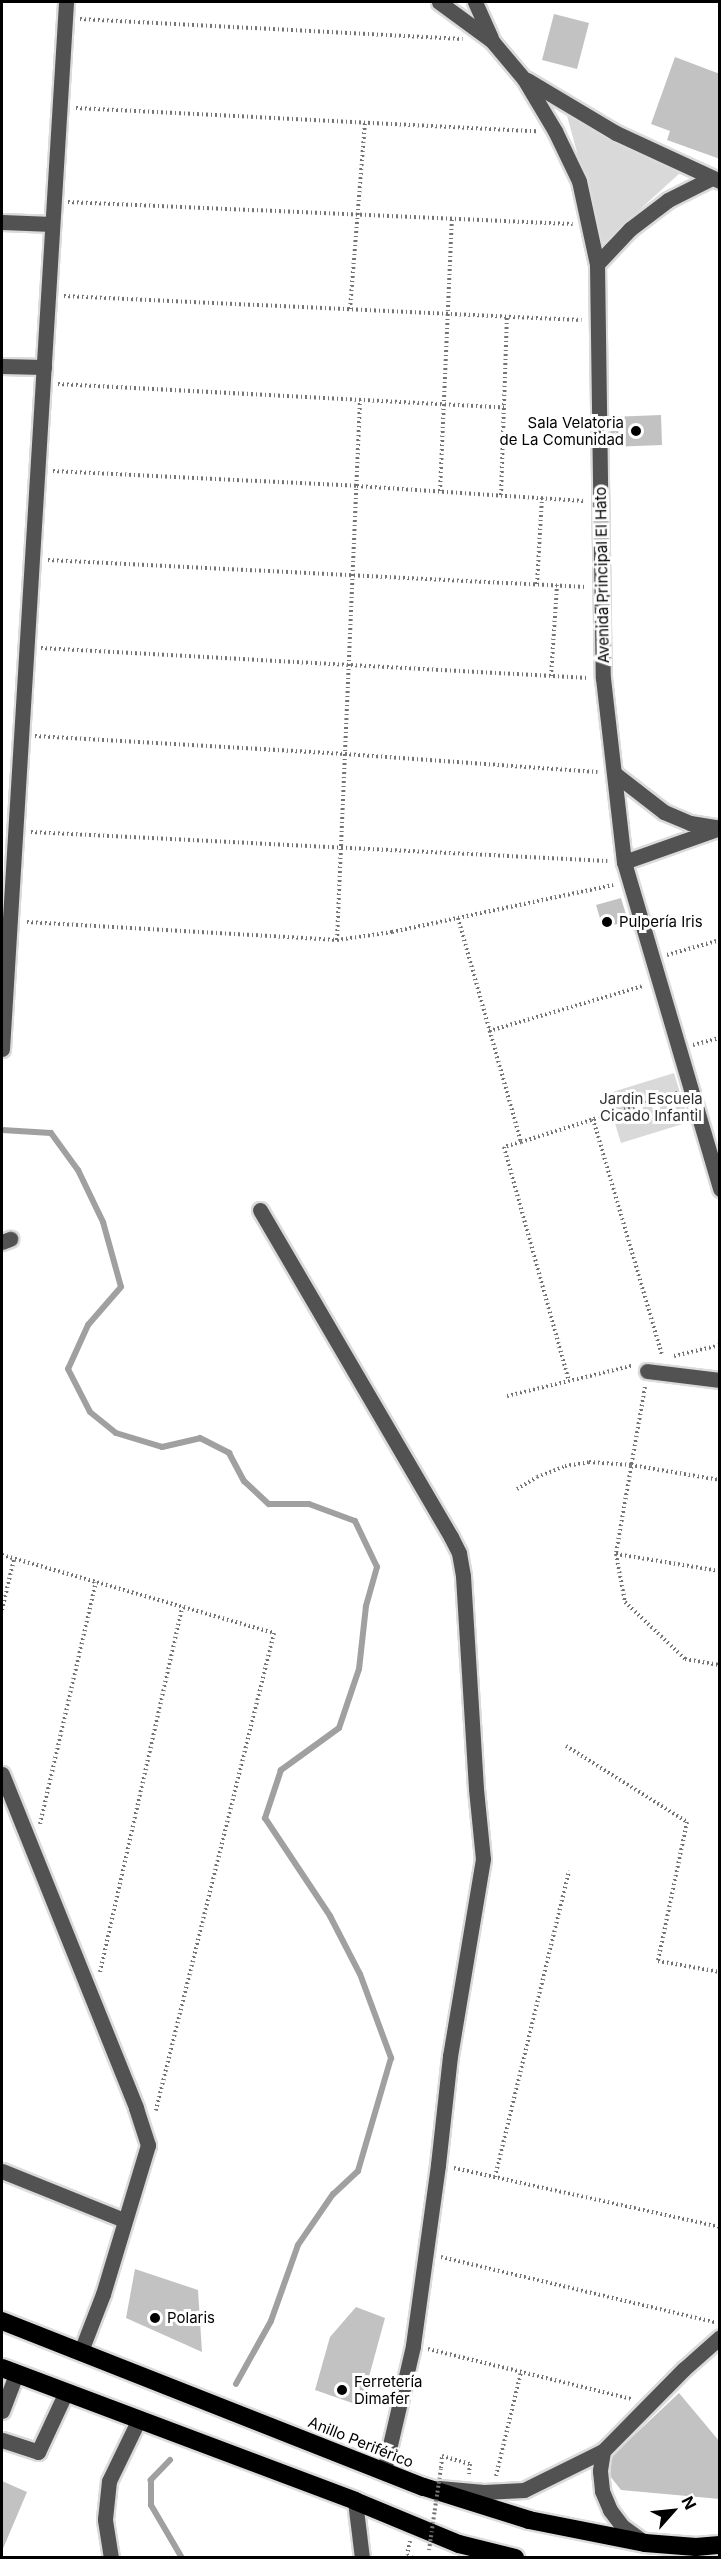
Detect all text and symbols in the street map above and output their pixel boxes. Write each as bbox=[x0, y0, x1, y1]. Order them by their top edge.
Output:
place label: Sala Velatoria de La Comunidad bbox=[499, 413, 624, 448]
marker: Sala Velatoria de La Comunidad bbox=[629, 424, 643, 438]
street label: Avenida Principal El Hato bbox=[591, 487, 613, 663]
place label: Pulpería Iris bbox=[619, 913, 703, 931]
marker: Pulpería Iris bbox=[600, 915, 614, 929]
park label: Jardin Escuela Cicado Infantil bbox=[599, 1089, 703, 1124]
place label: Polaris bbox=[167, 2309, 215, 2327]
marker: Polaris bbox=[148, 2311, 162, 2325]
place label: Ferretería Dimafer bbox=[354, 2372, 422, 2407]
marker: Ferretería Dimafer bbox=[335, 2383, 349, 2397]
street label: Anillo Periférico bbox=[306, 2413, 416, 2471]
north arrow bbox=[643, 2481, 703, 2541]
text: N bbox=[677, 2493, 701, 2513]

